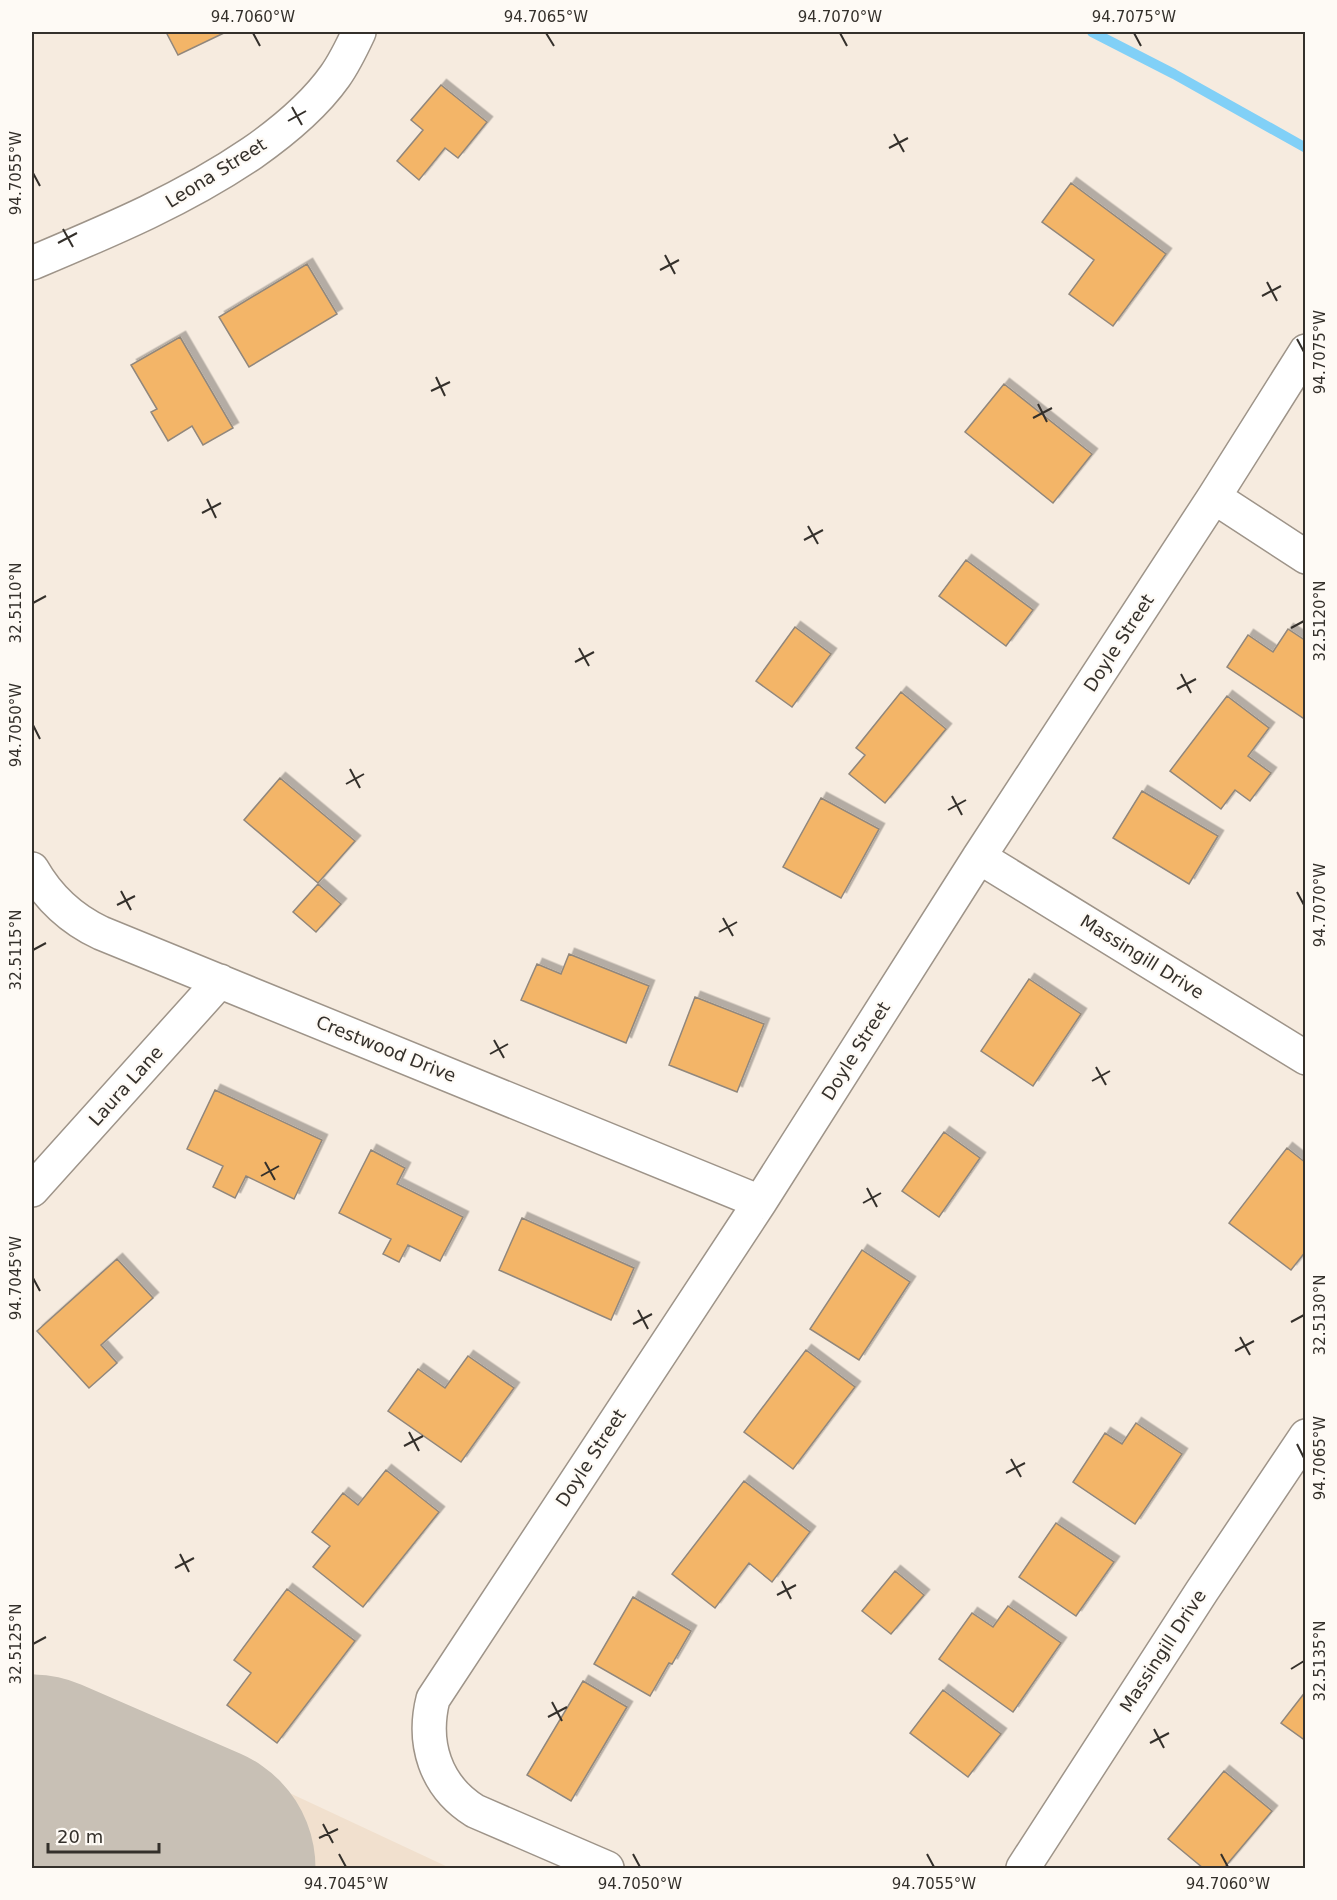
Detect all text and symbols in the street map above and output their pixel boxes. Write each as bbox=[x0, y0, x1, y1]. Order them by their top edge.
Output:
text: 94.7060°W bbox=[211, 8, 295, 26]
text: 94.7065°W bbox=[504, 8, 588, 26]
text: 94.7070°W bbox=[798, 8, 882, 26]
text: 94.7075°W bbox=[1092, 8, 1176, 26]
text: 94.7055°W bbox=[7, 131, 25, 215]
street label: Leona Street bbox=[162, 133, 270, 212]
text: 94.7075°W bbox=[1311, 310, 1329, 394]
text: 32.5110°N bbox=[7, 563, 25, 643]
text: 32.5120°N bbox=[1311, 581, 1329, 661]
street label: Doyle Street bbox=[1079, 590, 1158, 695]
text: 94.7050°W bbox=[7, 683, 25, 767]
text: 94.7070°W bbox=[1311, 863, 1329, 947]
text: 32.5115°N bbox=[7, 910, 25, 990]
street label: Massingill Drive bbox=[1077, 910, 1208, 1003]
street label: Doyle Street bbox=[817, 998, 894, 1104]
street label: Crestwood Drive bbox=[313, 1011, 459, 1086]
street label: Laura Lane bbox=[84, 1041, 167, 1130]
text: 94.7045°W bbox=[7, 1236, 25, 1320]
text: 32.5130°N bbox=[1311, 1275, 1329, 1355]
street label: Doyle Street bbox=[551, 1405, 630, 1510]
text: 94.7065°W bbox=[1311, 1416, 1329, 1500]
street label: Massingill Drive bbox=[1115, 1586, 1210, 1716]
text: 32.5125°N bbox=[7, 1604, 25, 1684]
text: 32.5135°N bbox=[1311, 1621, 1329, 1701]
scale bar bbox=[48, 1816, 159, 1854]
text: 20 m bbox=[57, 1826, 103, 1847]
text: 94.7045°W bbox=[304, 1875, 388, 1893]
text: 94.7050°W bbox=[598, 1875, 682, 1893]
text: 94.7055°W bbox=[892, 1875, 976, 1893]
text: 94.7060°W bbox=[1186, 1875, 1270, 1893]

